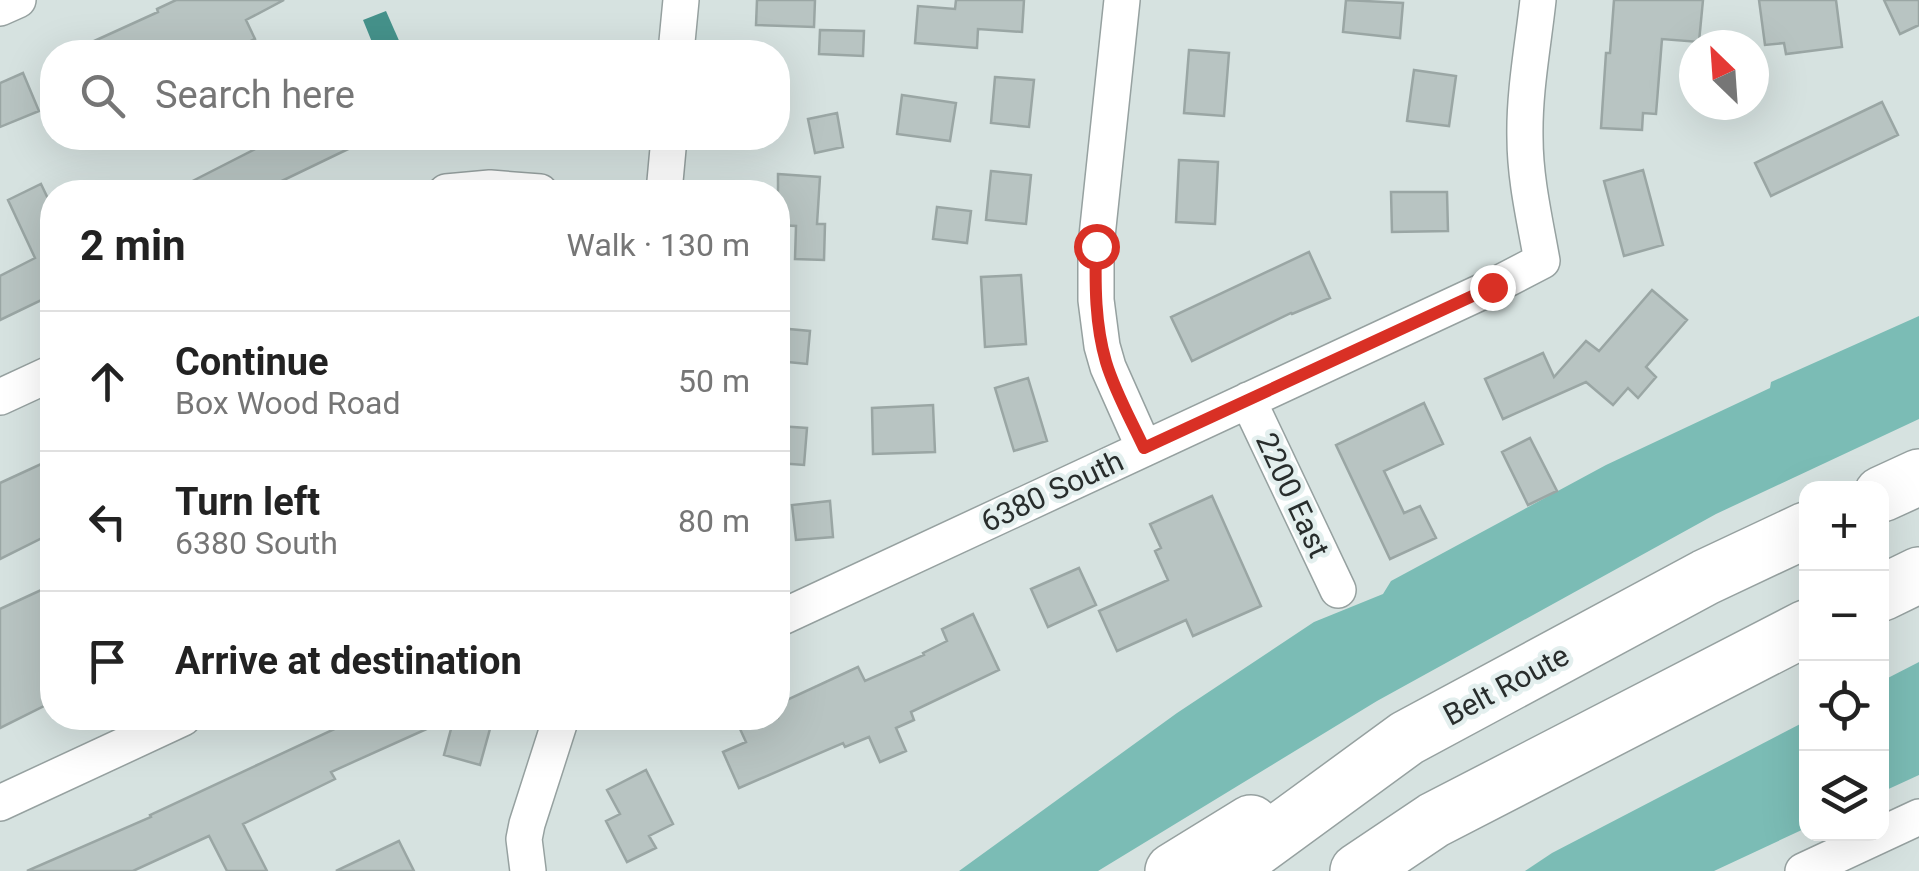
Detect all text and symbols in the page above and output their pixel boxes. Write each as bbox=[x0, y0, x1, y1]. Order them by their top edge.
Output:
north arrow bbox=[1679, 30, 1769, 120]
search box bbox=[40, 40, 790, 150]
icon: search bbox=[75, 68, 130, 123]
text: Search here bbox=[155, 73, 355, 117]
text: 2 min bbox=[80, 221, 186, 270]
route start bbox=[1074, 224, 1120, 270]
text: Walk · 130 m bbox=[567, 226, 750, 264]
route end bbox=[1470, 265, 1516, 311]
text: Continue bbox=[175, 340, 329, 384]
icon: ahead bbox=[80, 354, 135, 409]
text: 50 m bbox=[678, 362, 750, 400]
text: Box Wood Road bbox=[175, 384, 400, 422]
street label: 2200 East bbox=[1249, 427, 1337, 563]
street label: 6380 South bbox=[975, 443, 1129, 539]
text: Turn left bbox=[175, 480, 320, 524]
map controls bbox=[1799, 481, 1889, 841]
button: + bbox=[1799, 481, 1889, 571]
icon: left bbox=[80, 494, 135, 549]
text: 80 m bbox=[678, 502, 750, 540]
text: 6380 South bbox=[175, 524, 338, 562]
button: − bbox=[1799, 571, 1889, 661]
icon: arrive bbox=[80, 634, 135, 689]
street label: Belt Route bbox=[1437, 637, 1575, 733]
text: Arrive at destination bbox=[175, 639, 522, 683]
button: locate bbox=[1799, 661, 1889, 751]
button: layers bbox=[1799, 751, 1889, 841]

